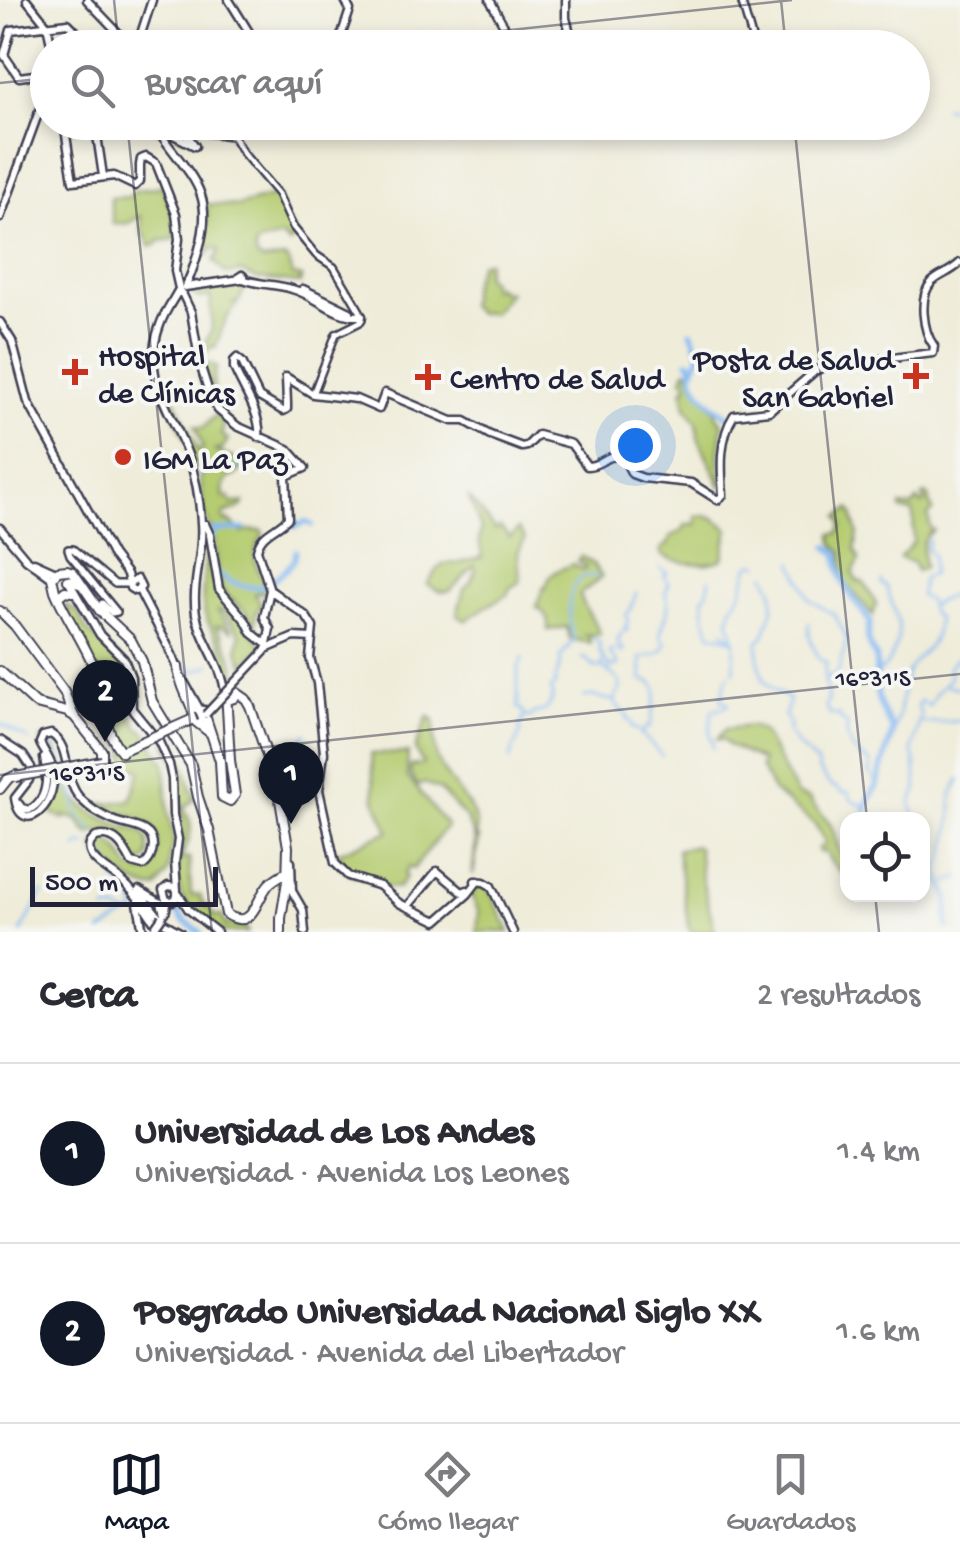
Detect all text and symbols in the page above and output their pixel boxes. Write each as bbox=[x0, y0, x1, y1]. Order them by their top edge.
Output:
search box bbox=[30, 30, 930, 140]
icon: search bbox=[65, 58, 120, 113]
text: Buscar aquí bbox=[145, 63, 323, 107]
place label: Hospital de Clínicas bbox=[98, 340, 236, 415]
place label: Posta de Salud San Gabriel bbox=[692, 344, 896, 419]
marker: Hospital de Clínicas bbox=[62, 359, 88, 385]
place label: Centro de Salud bbox=[450, 363, 666, 401]
marker: Posta de Salud San Gabriel bbox=[903, 363, 929, 389]
marker: Centro de Salud bbox=[415, 364, 441, 390]
your location bbox=[610, 420, 661, 471]
place label: IGM La Paz bbox=[143, 443, 288, 481]
marker: IGM La Paz bbox=[112, 446, 134, 468]
pin: 2 bbox=[72, 660, 138, 742]
text: 16°31'S bbox=[834, 667, 911, 696]
pin: 1 bbox=[258, 742, 324, 824]
text: 16°31'S bbox=[48, 762, 125, 791]
map controls bbox=[840, 812, 930, 902]
button: locate bbox=[840, 812, 930, 902]
scale bar bbox=[30, 862, 218, 906]
text: 500 m bbox=[45, 868, 118, 901]
text: Cerca bbox=[40, 973, 137, 1022]
text: 2 resultados bbox=[757, 978, 920, 1016]
text: Universidad de Los Andes bbox=[135, 1112, 534, 1156]
text: 1 bbox=[66, 1134, 79, 1172]
text: 1.4 km bbox=[837, 1134, 920, 1172]
text: Universidad · Avenida Los Leones bbox=[135, 1156, 569, 1194]
text: Posgrado Universidad Nacional Siglo XX bbox=[135, 1292, 760, 1336]
text: 2 bbox=[65, 1314, 80, 1352]
text: 1.6 km bbox=[836, 1314, 920, 1352]
text: Universidad · Avenida del Libertador bbox=[135, 1336, 623, 1374]
tab: Mapa bbox=[105, 1447, 169, 1540]
tab: Cómo llegar bbox=[378, 1447, 517, 1540]
tab: Guardados bbox=[726, 1447, 855, 1540]

